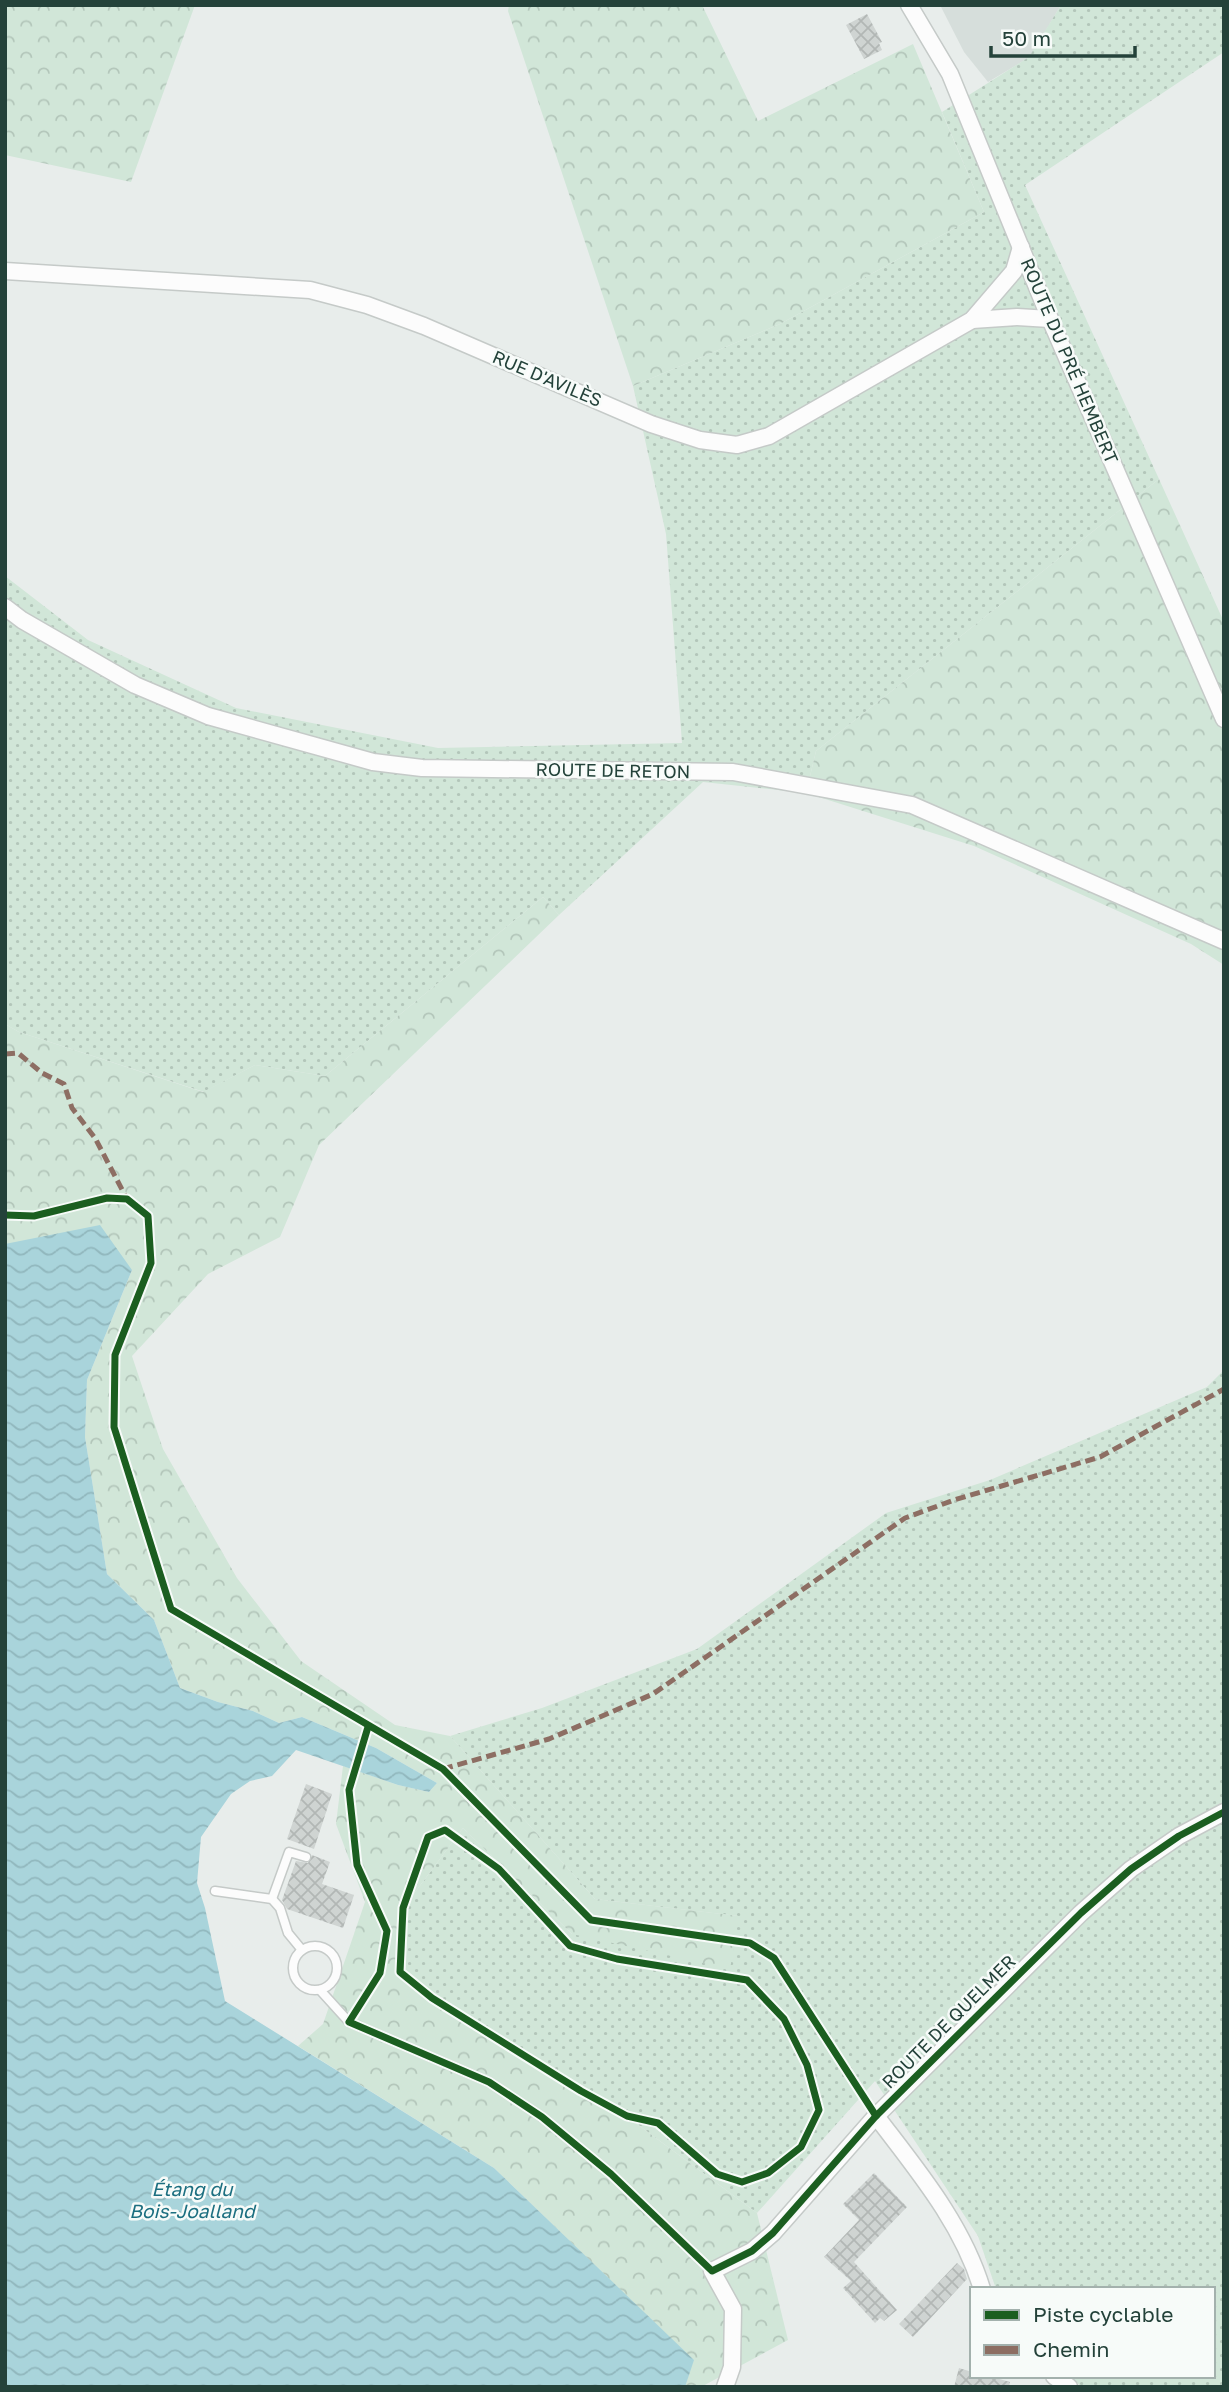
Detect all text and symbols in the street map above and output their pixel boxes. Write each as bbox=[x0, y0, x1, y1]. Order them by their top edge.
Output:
scale bar bbox=[991, 14, 1134, 58]
text: 50 m bbox=[1002, 25, 1051, 51]
street label: ROUTE DU PRÉ HEMBERT bbox=[1017, 254, 1123, 467]
street label: RUE D'AVILÈS bbox=[489, 345, 605, 411]
street label: ROUTE DE RETON bbox=[536, 758, 691, 782]
street label: ROUTE DE QUELMER bbox=[877, 1950, 1020, 2093]
water label: Étang du Bois-Joalland bbox=[129, 2177, 257, 2222]
legend bbox=[970, 2287, 1215, 2378]
text: Piste cyclable bbox=[1033, 2301, 1173, 2327]
text: Chemin bbox=[1033, 2336, 1110, 2362]

